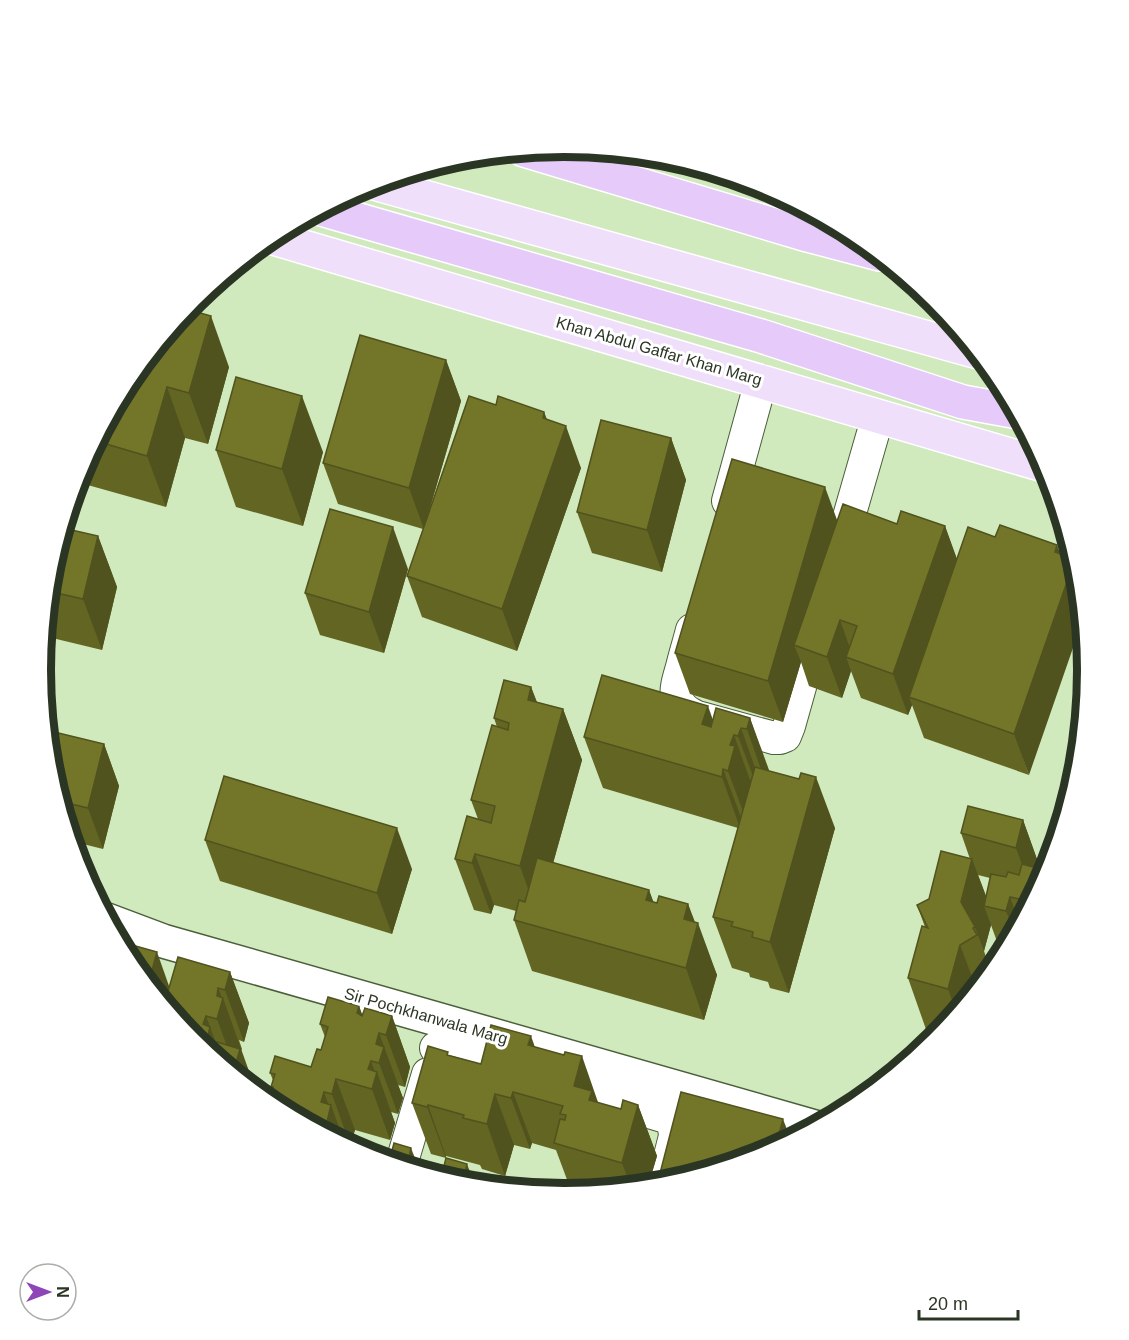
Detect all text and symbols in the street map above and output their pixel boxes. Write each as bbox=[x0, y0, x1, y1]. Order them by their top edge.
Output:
street label: Khan Abdul Gaffar Khan Marg bbox=[554, 313, 764, 389]
street label: Sir Pochkhanwala Marg bbox=[342, 985, 510, 1047]
north arrow bbox=[18, 1262, 78, 1322]
scale bar bbox=[919, 1283, 1018, 1321]
text: N bbox=[54, 1286, 71, 1298]
text: 20 m bbox=[928, 1294, 968, 1314]

